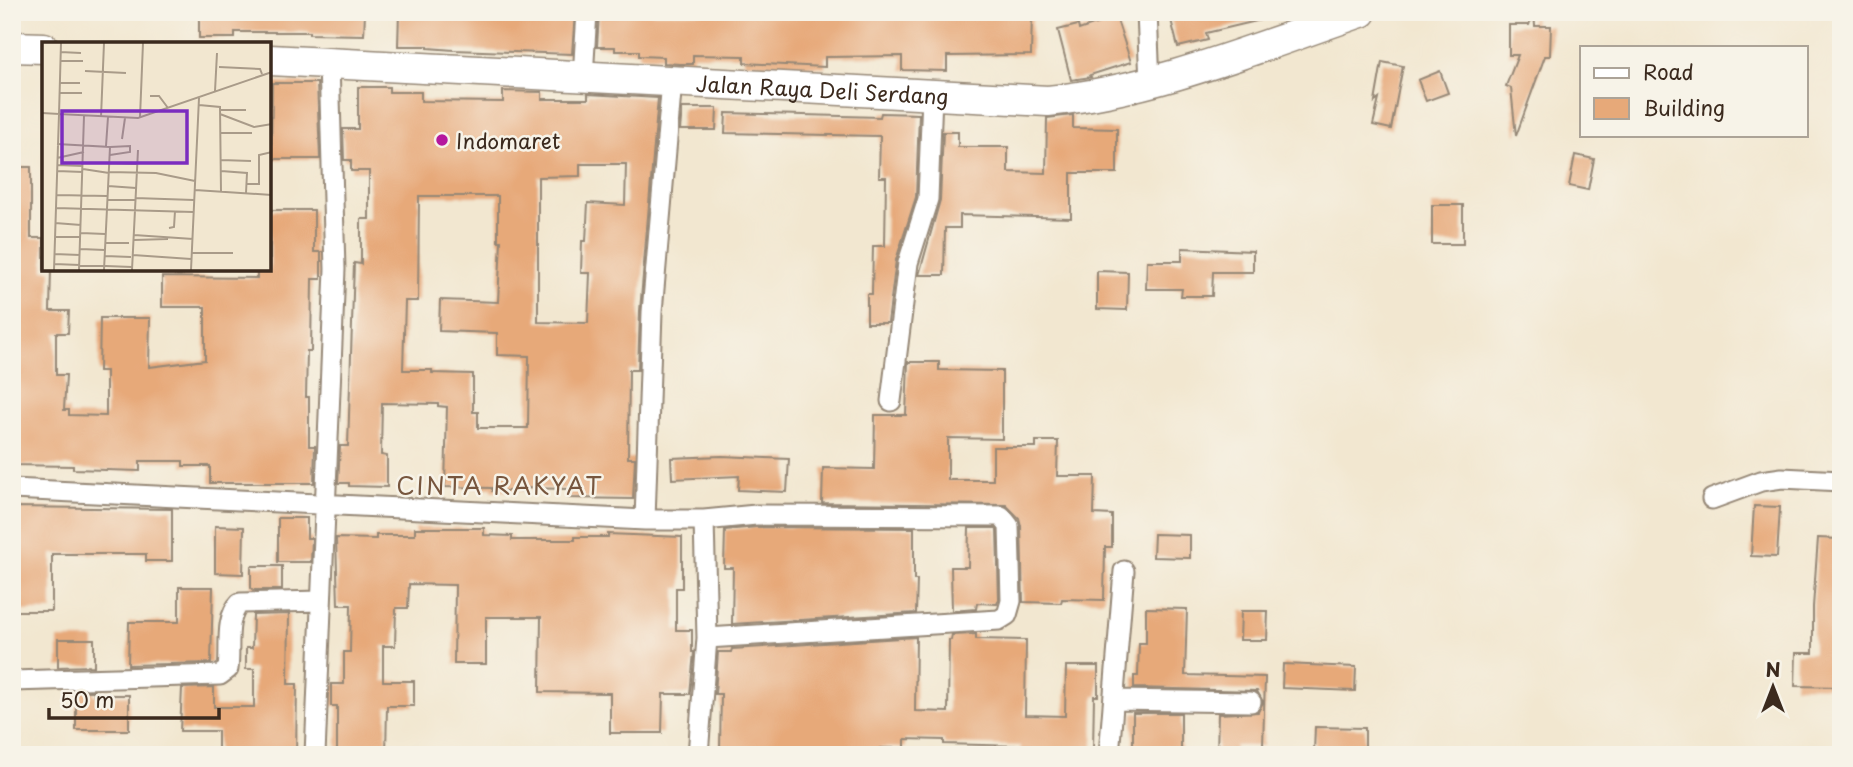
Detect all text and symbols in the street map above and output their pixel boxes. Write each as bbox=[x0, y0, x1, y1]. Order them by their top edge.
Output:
inset map bbox=[42, 42, 271, 271]
legend bbox=[1580, 46, 1808, 136]
text: Road bbox=[1643, 55, 1694, 87]
street label: Jalan Raya Deli Serdang bbox=[695, 66, 949, 112]
text: Building bbox=[1643, 91, 1725, 123]
place label: Indomaret bbox=[456, 124, 560, 156]
marker: Indomaret bbox=[434, 132, 450, 148]
district label: CINTA RAKYAT bbox=[396, 467, 604, 503]
north arrow bbox=[1738, 652, 1808, 722]
text: N bbox=[1765, 655, 1781, 683]
scale bar bbox=[49, 676, 219, 720]
text: 50 m bbox=[60, 683, 114, 715]

